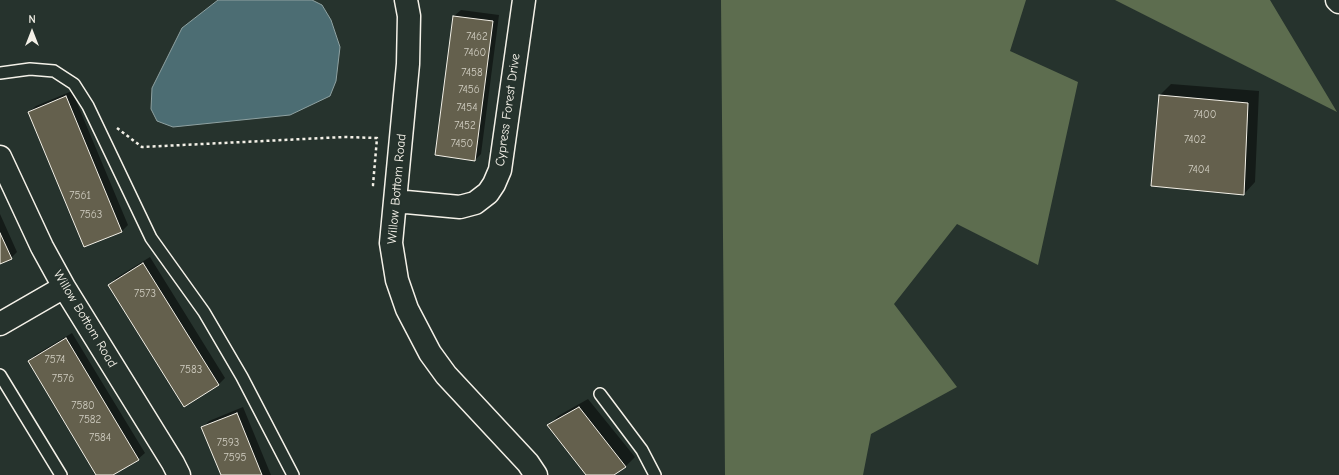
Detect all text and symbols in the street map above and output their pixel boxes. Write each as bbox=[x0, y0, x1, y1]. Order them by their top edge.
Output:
north arrow bbox=[12, 12, 52, 52]
text: N bbox=[28, 13, 36, 26]
house number: 7462 bbox=[466, 30, 488, 44]
house number: 7460 bbox=[464, 46, 486, 60]
street label: Cypress Forest Drive bbox=[492, 53, 524, 167]
house number: 7458 bbox=[461, 66, 483, 80]
house number: 7456 bbox=[458, 83, 480, 97]
house number: 7454 bbox=[457, 101, 477, 115]
house number: 7400 bbox=[1193, 108, 1217, 122]
house number: 7452 bbox=[454, 119, 476, 133]
street label: Willow Bottom Road bbox=[384, 133, 410, 245]
house number: 7402 bbox=[1184, 133, 1206, 147]
house number: 7450 bbox=[451, 137, 473, 151]
house number: 7404 bbox=[1188, 163, 1210, 177]
house number: 7561 bbox=[69, 189, 91, 203]
house number: 7563 bbox=[80, 208, 102, 222]
street label: Willow Bottom Road bbox=[50, 268, 120, 370]
house number: 7573 bbox=[134, 287, 156, 301]
house number: 7574 bbox=[45, 353, 65, 367]
house number: 7583 bbox=[180, 363, 202, 377]
house number: 7576 bbox=[52, 372, 74, 386]
house number: 7580 bbox=[71, 399, 95, 413]
house number: 7582 bbox=[79, 413, 101, 427]
house number: 7584 bbox=[89, 431, 111, 445]
house number: 7593 bbox=[217, 436, 239, 450]
house number: 7595 bbox=[224, 451, 246, 465]

